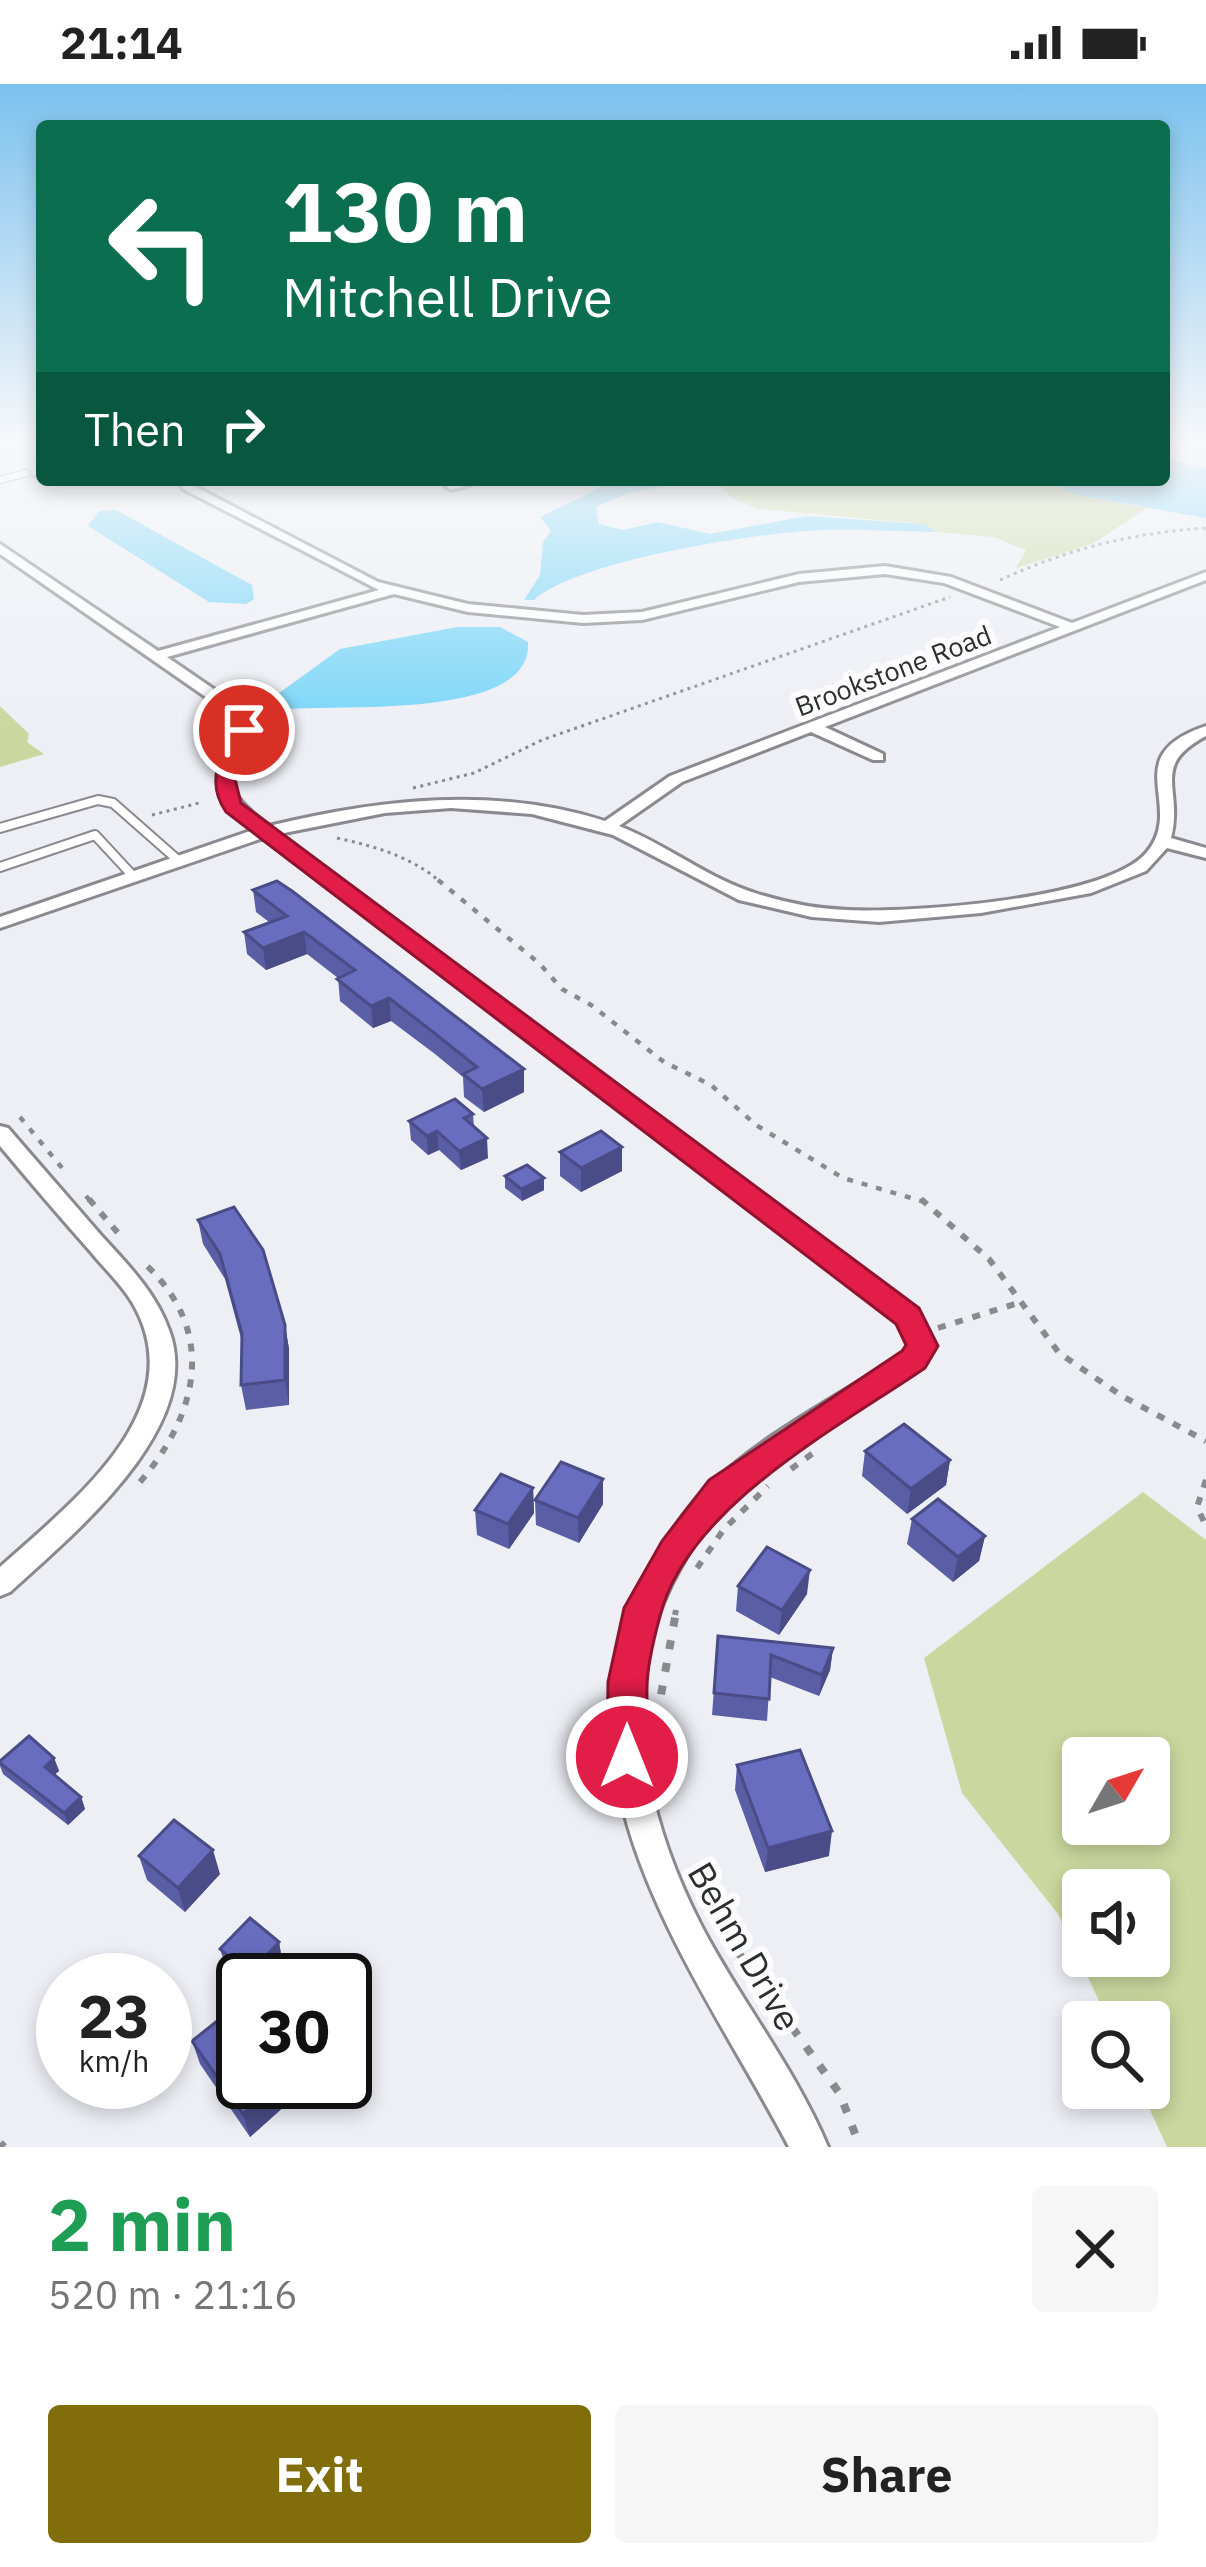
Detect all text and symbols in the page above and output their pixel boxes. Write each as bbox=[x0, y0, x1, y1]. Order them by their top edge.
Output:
text: 21:14 bbox=[60, 13, 183, 71]
text: 130 m bbox=[282, 156, 528, 265]
icon: left bbox=[84, 168, 240, 324]
text: Mitchell Drive bbox=[282, 262, 613, 332]
icon: right bbox=[210, 396, 276, 462]
text: Then bbox=[84, 400, 186, 458]
street label: Brookstone Road bbox=[790, 616, 996, 724]
pin bbox=[193, 679, 295, 781]
icon: arrive bbox=[211, 697, 277, 763]
position arrow bbox=[564, 1694, 690, 1820]
north arrow bbox=[1062, 1737, 1170, 1845]
map controls bbox=[1062, 1737, 1170, 2109]
street label: Behm Drive bbox=[678, 1853, 812, 2039]
button: sound bbox=[1062, 1869, 1170, 1977]
speed limit sign: 30 bbox=[216, 1953, 372, 2109]
text: 23 bbox=[78, 1976, 150, 2055]
button: search bbox=[1062, 2001, 1170, 2109]
text: km/h bbox=[79, 2041, 149, 2080]
text: 2 min bbox=[48, 2177, 236, 2271]
button: close bbox=[1032, 2186, 1158, 2312]
text: 520 m · 21:16 bbox=[48, 2269, 298, 2320]
button: Exit bbox=[48, 2405, 591, 2543]
button: Share bbox=[615, 2405, 1158, 2543]

